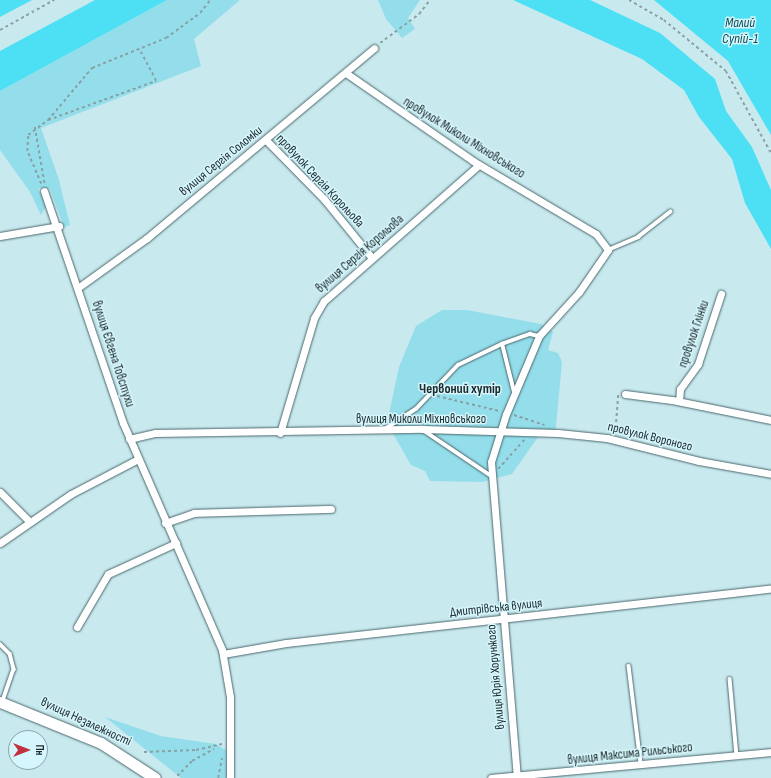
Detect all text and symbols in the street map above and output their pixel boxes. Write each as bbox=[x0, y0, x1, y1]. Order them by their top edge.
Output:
water label: Малий Супій-1 bbox=[722, 15, 758, 48]
street label: провулок Миколи Міхновського bbox=[400, 94, 528, 182]
street label: вулиця Сергія Соломки bbox=[176, 123, 266, 199]
street label: провулок Сергія Корольова bbox=[273, 131, 367, 231]
street label: вулиця Сергія Корольова bbox=[313, 212, 407, 296]
street label: провулок Глінки bbox=[675, 298, 713, 370]
street label: вулиця Євгена Товстухи bbox=[88, 299, 138, 409]
district label: Червоний хутір bbox=[419, 381, 501, 397]
street label: вулиця Миколи Міхновського bbox=[356, 411, 486, 427]
street label: провулок Вороного bbox=[606, 419, 694, 455]
street label: Дмитрівська вулиця bbox=[449, 595, 543, 621]
street label: вулиця Юрія Хорунжого bbox=[484, 624, 508, 730]
street label: вулиця Незалежності bbox=[38, 694, 134, 750]
north arrow bbox=[8, 730, 48, 770]
street label: вулиця Максима Рильського bbox=[567, 740, 693, 768]
text: Пн bbox=[33, 745, 46, 755]

